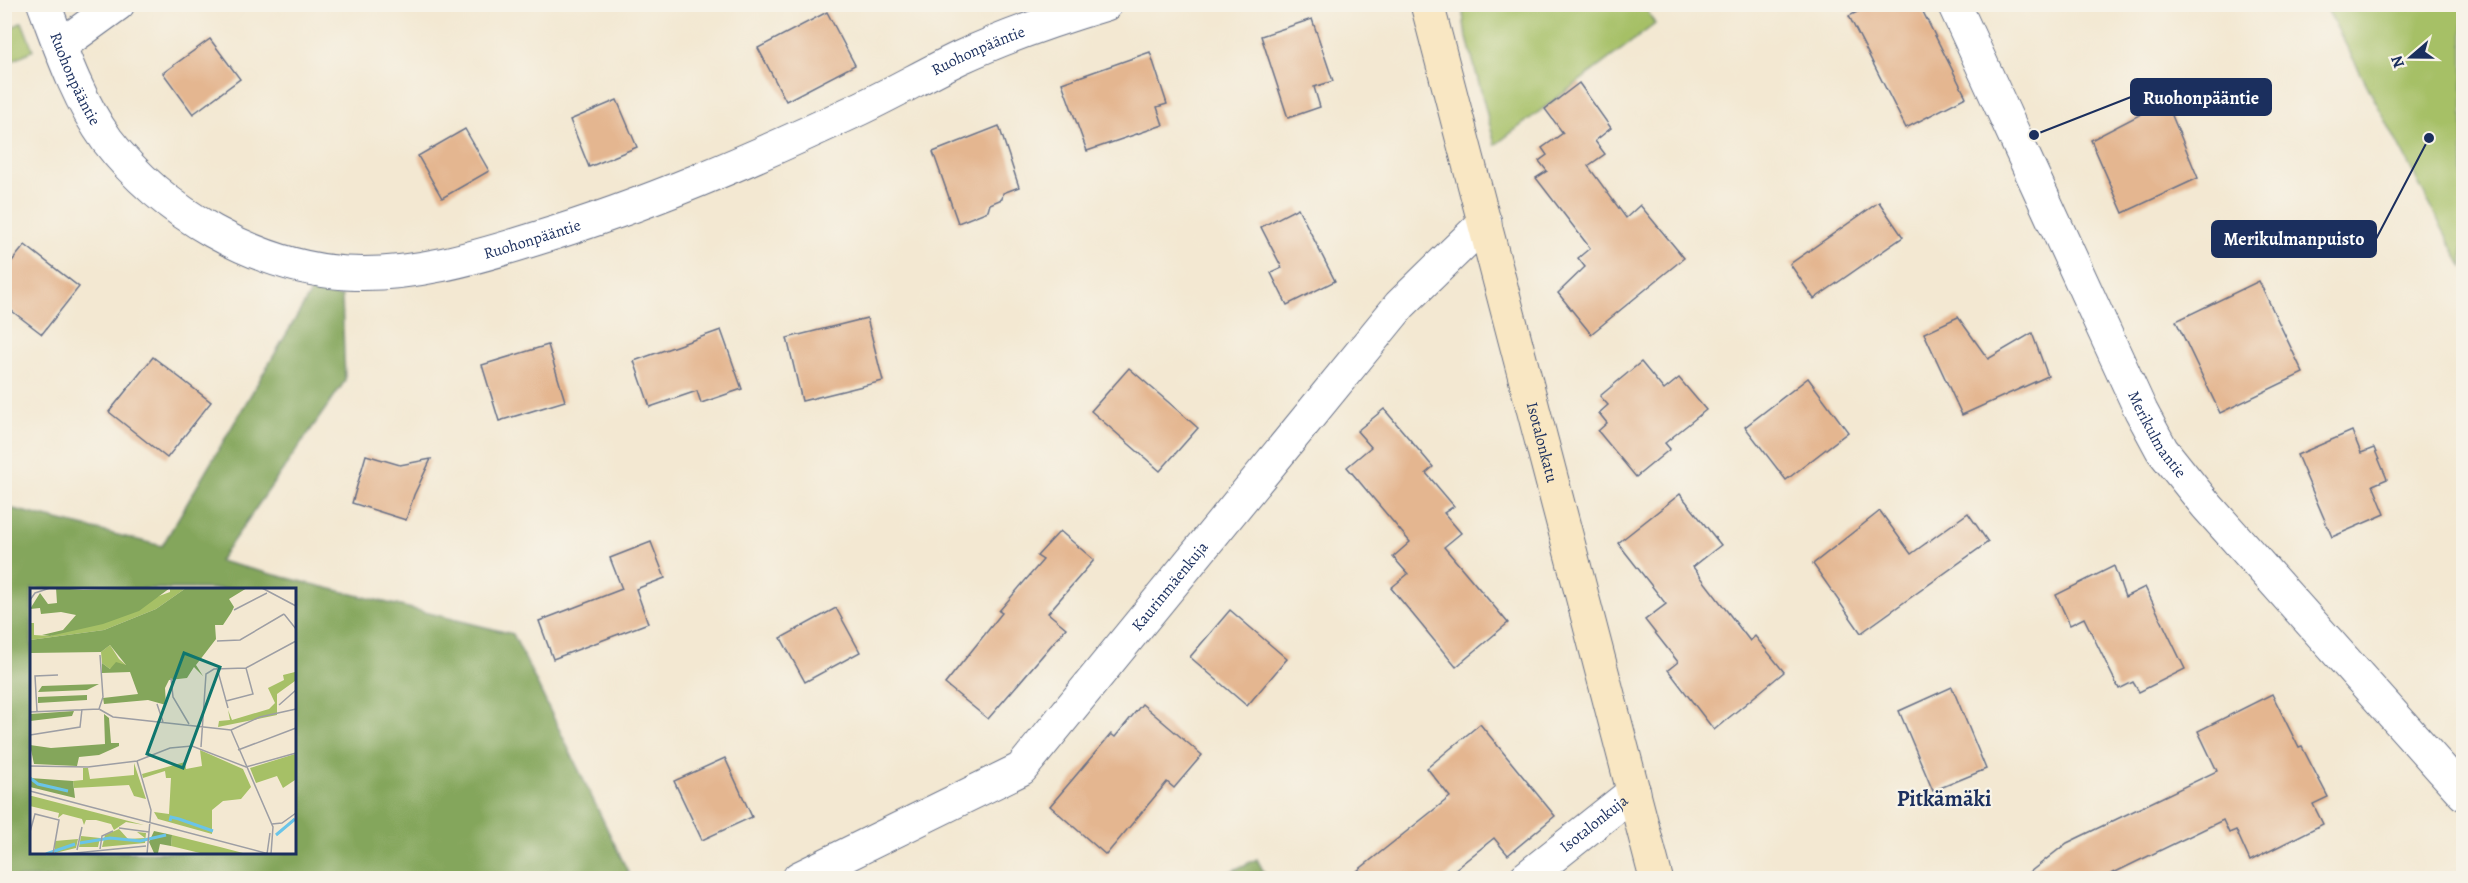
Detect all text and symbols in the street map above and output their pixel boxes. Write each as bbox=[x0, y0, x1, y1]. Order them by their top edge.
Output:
street label: Ruohonpääntie bbox=[928, 21, 1028, 81]
north arrow bbox=[2381, 27, 2441, 87]
street label: Ruohonpääntie bbox=[44, 29, 106, 130]
text: N bbox=[2385, 52, 2410, 71]
callout: Ruohonpääntie bbox=[2131, 79, 2271, 115]
text: Ruohonpääntie bbox=[2143, 86, 2259, 110]
street label: Ruohonpääntie bbox=[481, 214, 584, 265]
callout: Merikulmanpuisto bbox=[2212, 221, 2376, 257]
text: Merikulmanpuisto bbox=[2224, 227, 2364, 251]
street label: Merikulmantie bbox=[2122, 387, 2191, 483]
street label: Isotalonkatu bbox=[1521, 400, 1563, 485]
street label: Kaurinmäenkuja bbox=[1127, 536, 1214, 636]
inset map bbox=[30, 588, 296, 853]
district label: Pitkämäki bbox=[1897, 784, 1991, 814]
street label: Isotalonkuja bbox=[1555, 790, 1633, 858]

